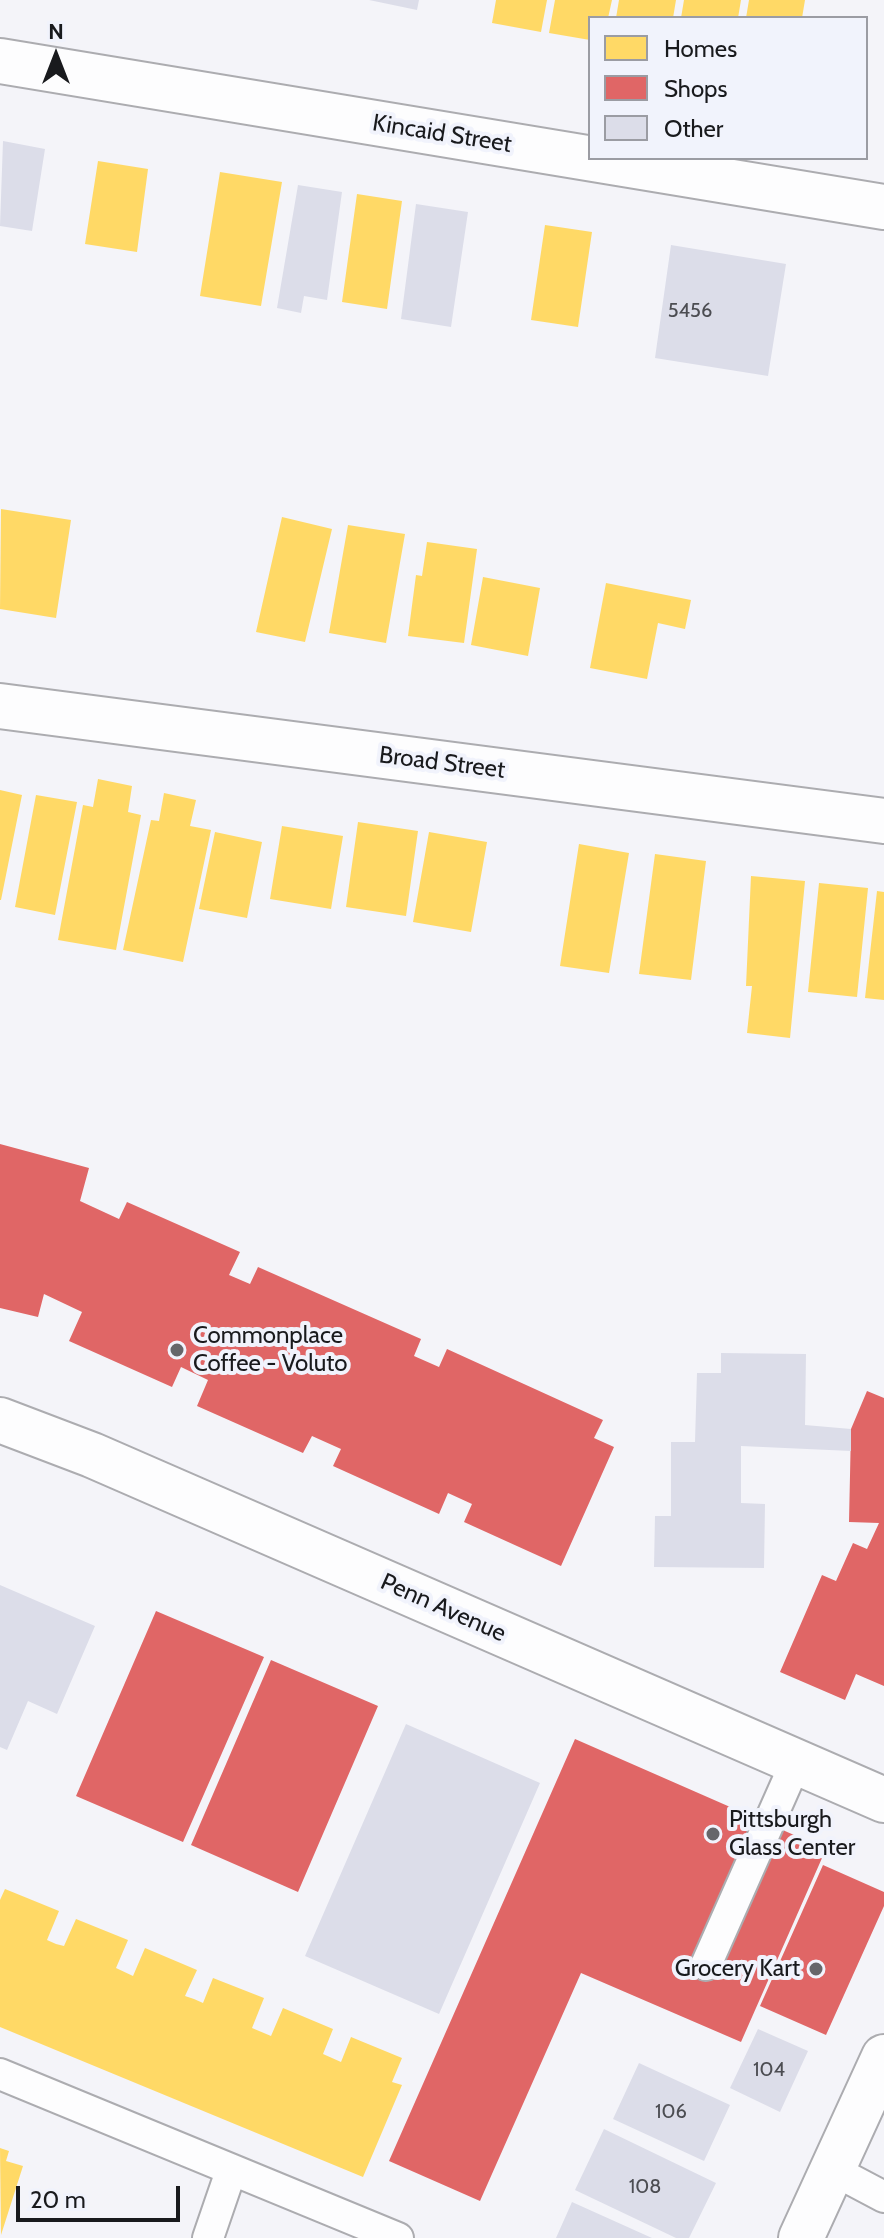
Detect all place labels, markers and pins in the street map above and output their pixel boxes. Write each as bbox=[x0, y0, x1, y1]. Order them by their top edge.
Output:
place label: Commonplace Coffee - Voluto bbox=[193, 1322, 348, 1378]
marker: Commonplace Coffee - Voluto bbox=[168, 1341, 186, 1359]
place label: Pittsburgh Glass Center bbox=[729, 1806, 855, 1862]
marker: Pittsburgh Glass Center bbox=[704, 1825, 722, 1843]
place label: Grocery Kart bbox=[675, 1955, 800, 1983]
marker: Grocery Kart bbox=[807, 1960, 825, 1978]

